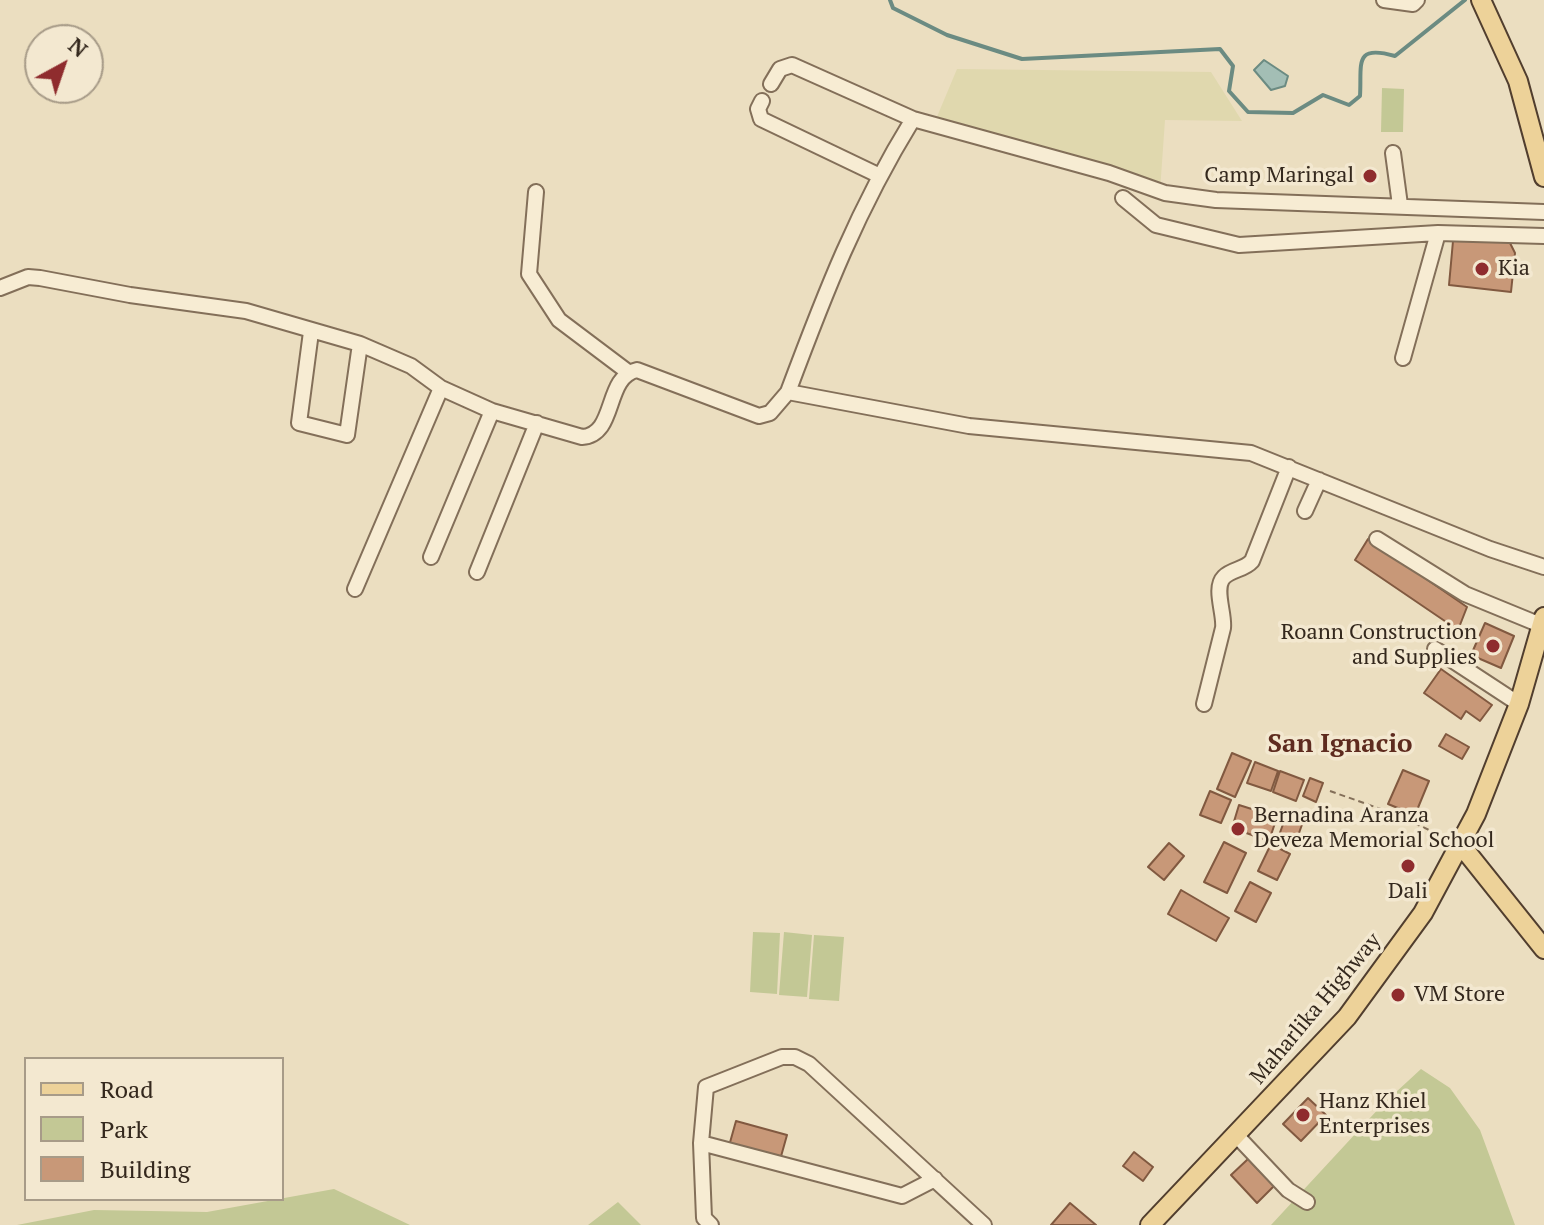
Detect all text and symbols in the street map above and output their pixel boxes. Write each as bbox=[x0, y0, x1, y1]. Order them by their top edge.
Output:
north arrow bbox=[24, 24, 104, 104]
text: N bbox=[63, 30, 94, 63]
place label: Camp Maringal bbox=[1204, 163, 1354, 189]
marker: Camp Maringal bbox=[1361, 167, 1379, 185]
place label: Kia bbox=[1498, 256, 1530, 282]
marker: Kia bbox=[1473, 260, 1491, 278]
place label: Roann Construction and Supplies bbox=[1281, 620, 1477, 672]
marker: Roann Construction and Supplies bbox=[1484, 637, 1502, 655]
district label: San Ignacio bbox=[1268, 729, 1412, 761]
place label: Bernadina Aranza Deveza Memorial School bbox=[1254, 803, 1494, 854]
marker: Bernadina Aranza Deveza Memorial School bbox=[1229, 820, 1247, 838]
marker: Dali bbox=[1399, 857, 1417, 875]
place label: Dali bbox=[1388, 879, 1428, 905]
street label: Maharlika Highway bbox=[1245, 928, 1387, 1090]
place label: VM Store bbox=[1414, 982, 1505, 1008]
marker: VM Store bbox=[1389, 986, 1407, 1004]
legend bbox=[24, 1057, 284, 1201]
text: Road bbox=[100, 1073, 154, 1105]
place label: Hanz Khiel Enterprises bbox=[1319, 1089, 1430, 1140]
marker: Hanz Khiel Enterprises bbox=[1294, 1106, 1312, 1124]
text: Park bbox=[100, 1113, 148, 1145]
text: Building bbox=[100, 1153, 190, 1185]

